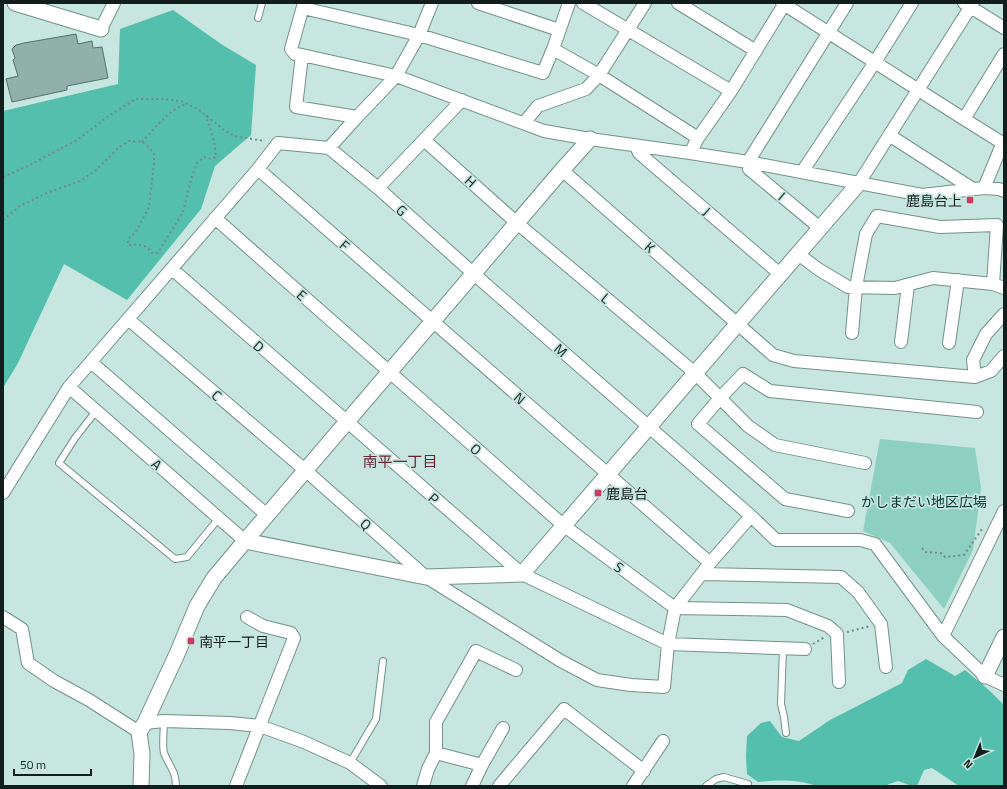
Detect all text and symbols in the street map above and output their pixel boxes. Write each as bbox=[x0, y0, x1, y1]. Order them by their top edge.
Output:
street label: H bbox=[460, 170, 482, 192]
street label: I bbox=[774, 187, 790, 205]
place label: 鹿島台上 bbox=[906, 190, 962, 211]
marker: 鹿島台上 bbox=[965, 195, 975, 205]
street label: G bbox=[392, 199, 412, 221]
street label: J bbox=[699, 202, 715, 220]
street label: F bbox=[335, 235, 355, 255]
street label: K bbox=[640, 236, 660, 258]
street label: E bbox=[292, 285, 312, 306]
street label: L bbox=[597, 288, 616, 308]
street label: D bbox=[249, 335, 269, 357]
street label: M bbox=[550, 338, 572, 362]
street label: C bbox=[207, 385, 227, 406]
street label: N bbox=[510, 387, 530, 409]
street label: O bbox=[466, 438, 486, 460]
district label: 南平一丁目 bbox=[362, 450, 438, 473]
street label: A bbox=[147, 453, 168, 475]
place label: 鹿島台 bbox=[606, 483, 648, 504]
street label: P bbox=[424, 487, 444, 509]
marker: 鹿島台 bbox=[593, 488, 603, 498]
park label: かしまだい地区広場 bbox=[861, 491, 987, 512]
street label: Q bbox=[356, 513, 376, 535]
street label: S bbox=[610, 556, 628, 578]
place label: 南平一丁目 bbox=[199, 631, 269, 652]
marker: 南平一丁目 bbox=[186, 636, 196, 646]
north arrow bbox=[955, 737, 995, 777]
scale bar bbox=[14, 751, 91, 777]
text: 50 m bbox=[20, 755, 46, 774]
text: N bbox=[960, 756, 976, 773]

